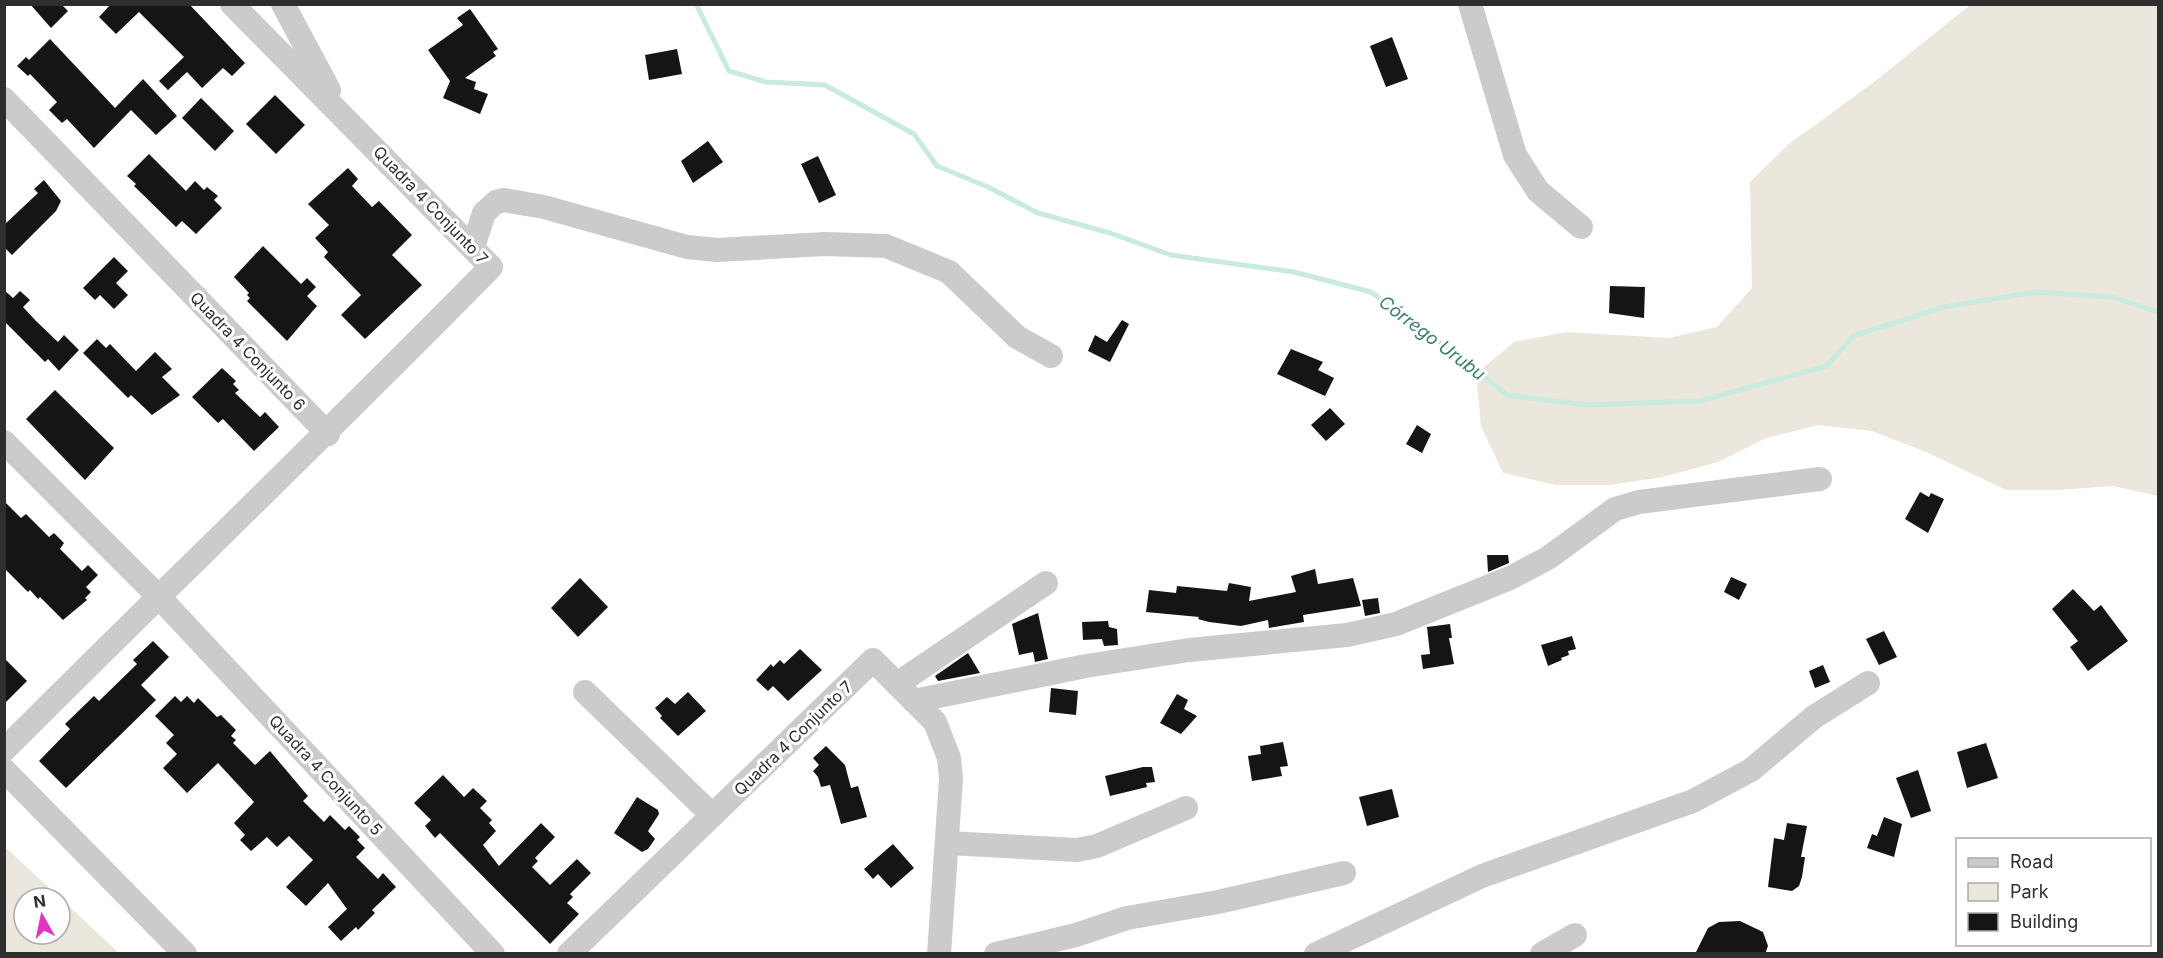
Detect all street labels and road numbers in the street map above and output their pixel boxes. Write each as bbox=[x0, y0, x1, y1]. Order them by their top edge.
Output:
street label: Quadra 4 Conjunto 7 bbox=[369, 142, 493, 268]
street label: Quadra 4 Conjunto 6 bbox=[186, 287, 310, 415]
street label: Quadra 4 Conjunto 7 bbox=[730, 676, 856, 800]
street label: Quadra 4 Conjunto 5 bbox=[265, 711, 387, 839]

